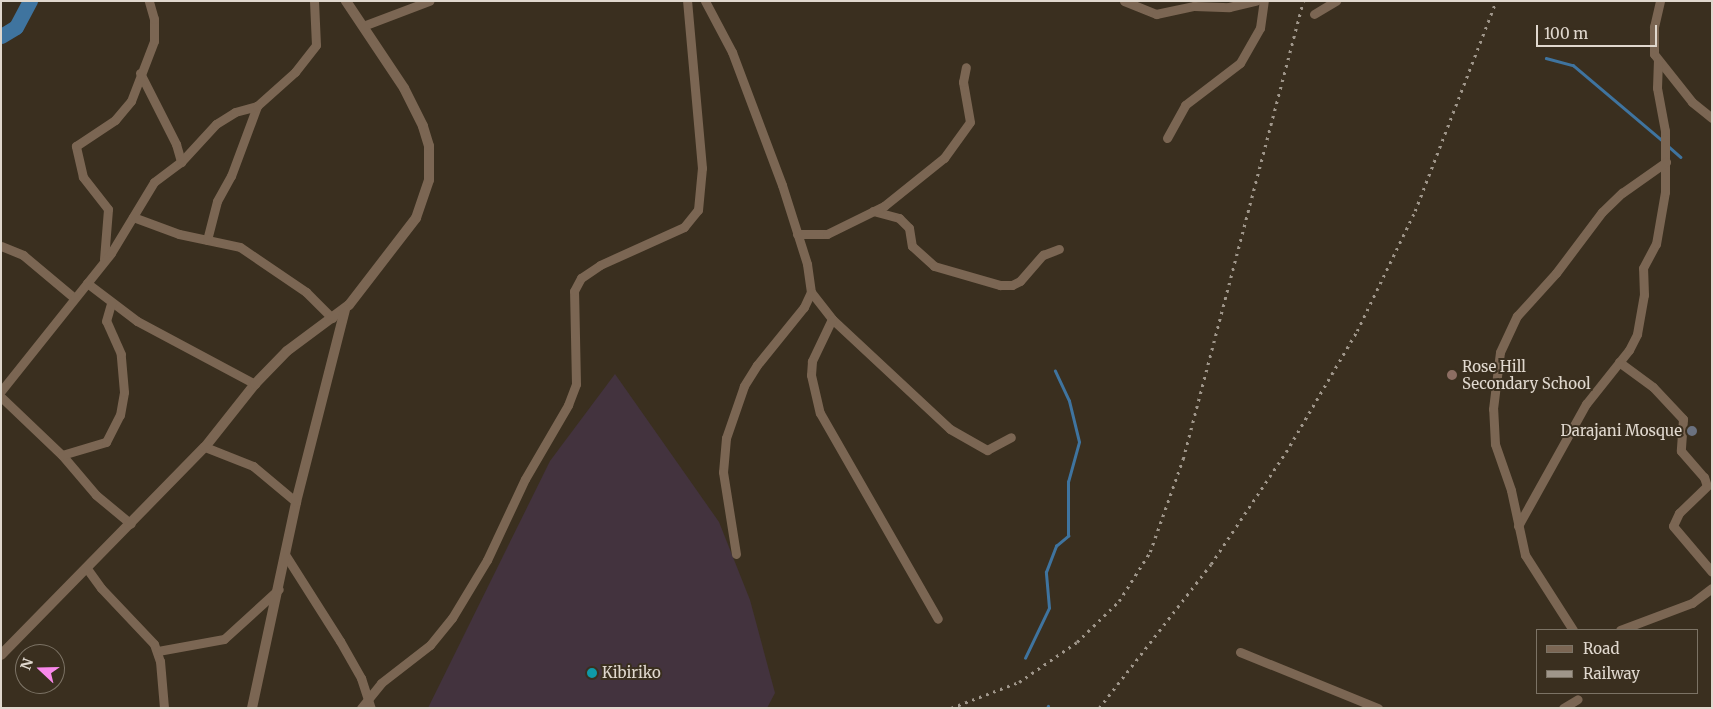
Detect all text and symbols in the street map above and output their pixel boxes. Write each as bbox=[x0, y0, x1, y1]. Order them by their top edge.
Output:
scale bar bbox=[1538, 15, 1659, 47]
text: 100 m bbox=[1544, 24, 1588, 43]
place label: Rose Hill Secondary School bbox=[1462, 357, 1591, 392]
marker: Rose Hill Secondary School bbox=[1446, 369, 1458, 381]
place label: Darajani Mosque bbox=[1560, 422, 1682, 440]
marker: Darajani Mosque bbox=[1686, 425, 1698, 437]
legend bbox=[1536, 629, 1698, 694]
text: Road bbox=[1583, 639, 1619, 658]
north arrow bbox=[15, 644, 65, 694]
text: N bbox=[17, 656, 37, 672]
place label: Kibiriko bbox=[602, 664, 661, 682]
text: Railway bbox=[1583, 664, 1640, 683]
marker: Kibiriko bbox=[586, 667, 598, 679]

